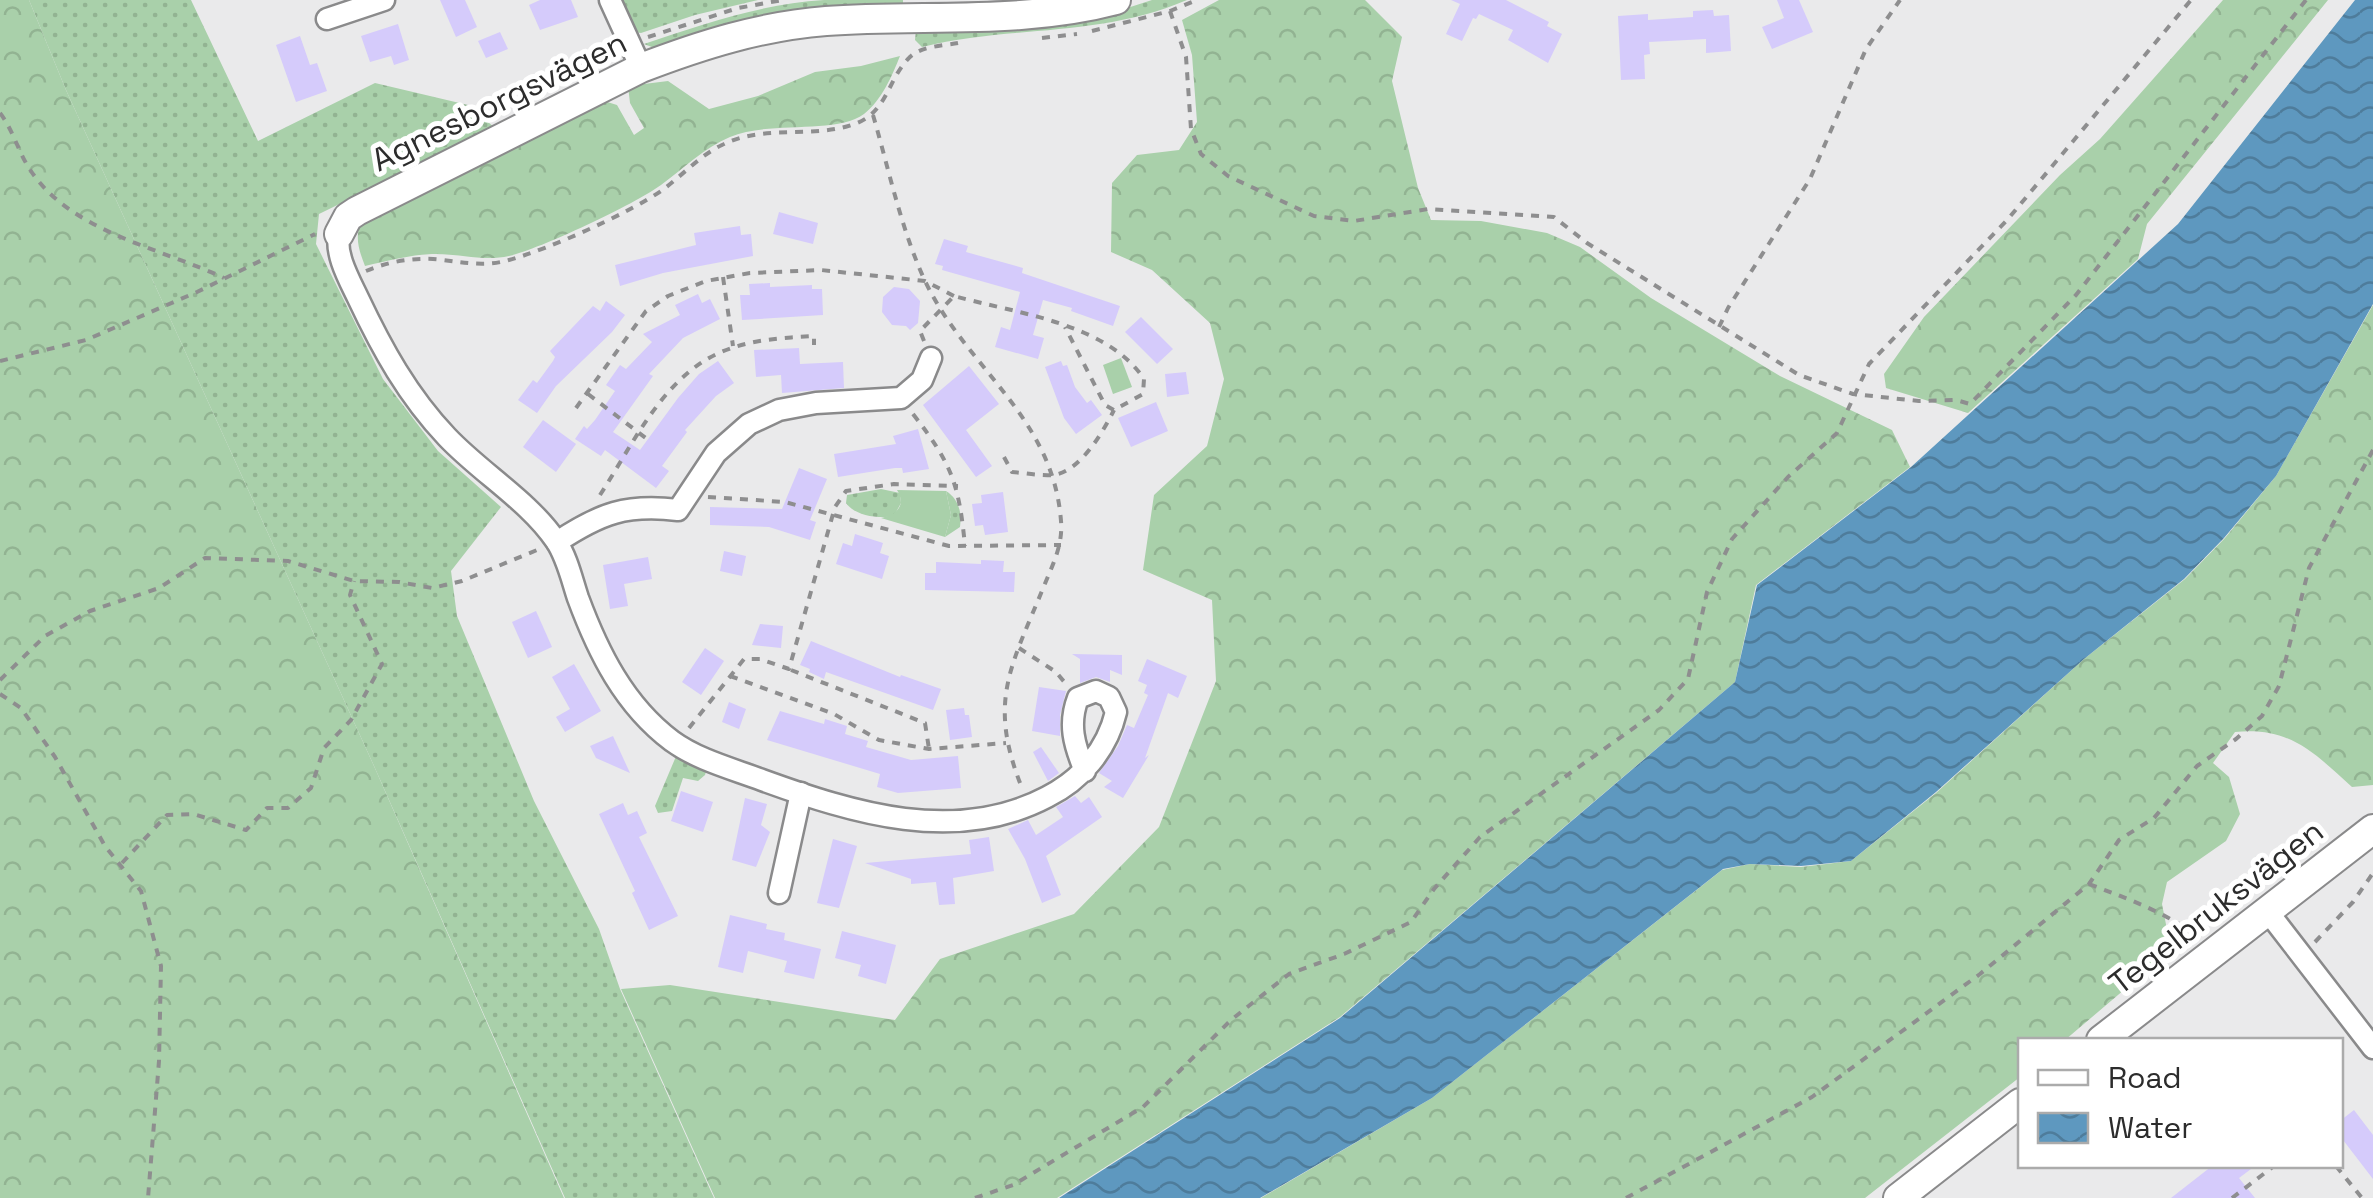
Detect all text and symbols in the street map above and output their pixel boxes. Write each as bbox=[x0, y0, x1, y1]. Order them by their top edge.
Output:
street label: Agnesborgsvägen bbox=[365, 22, 633, 180]
street label: Tegelbruksvägen bbox=[2101, 811, 2331, 1003]
legend bbox=[2018, 1038, 2343, 1168]
text: Road bbox=[2108, 1058, 2182, 1097]
text: Water bbox=[2108, 1108, 2193, 1147]

